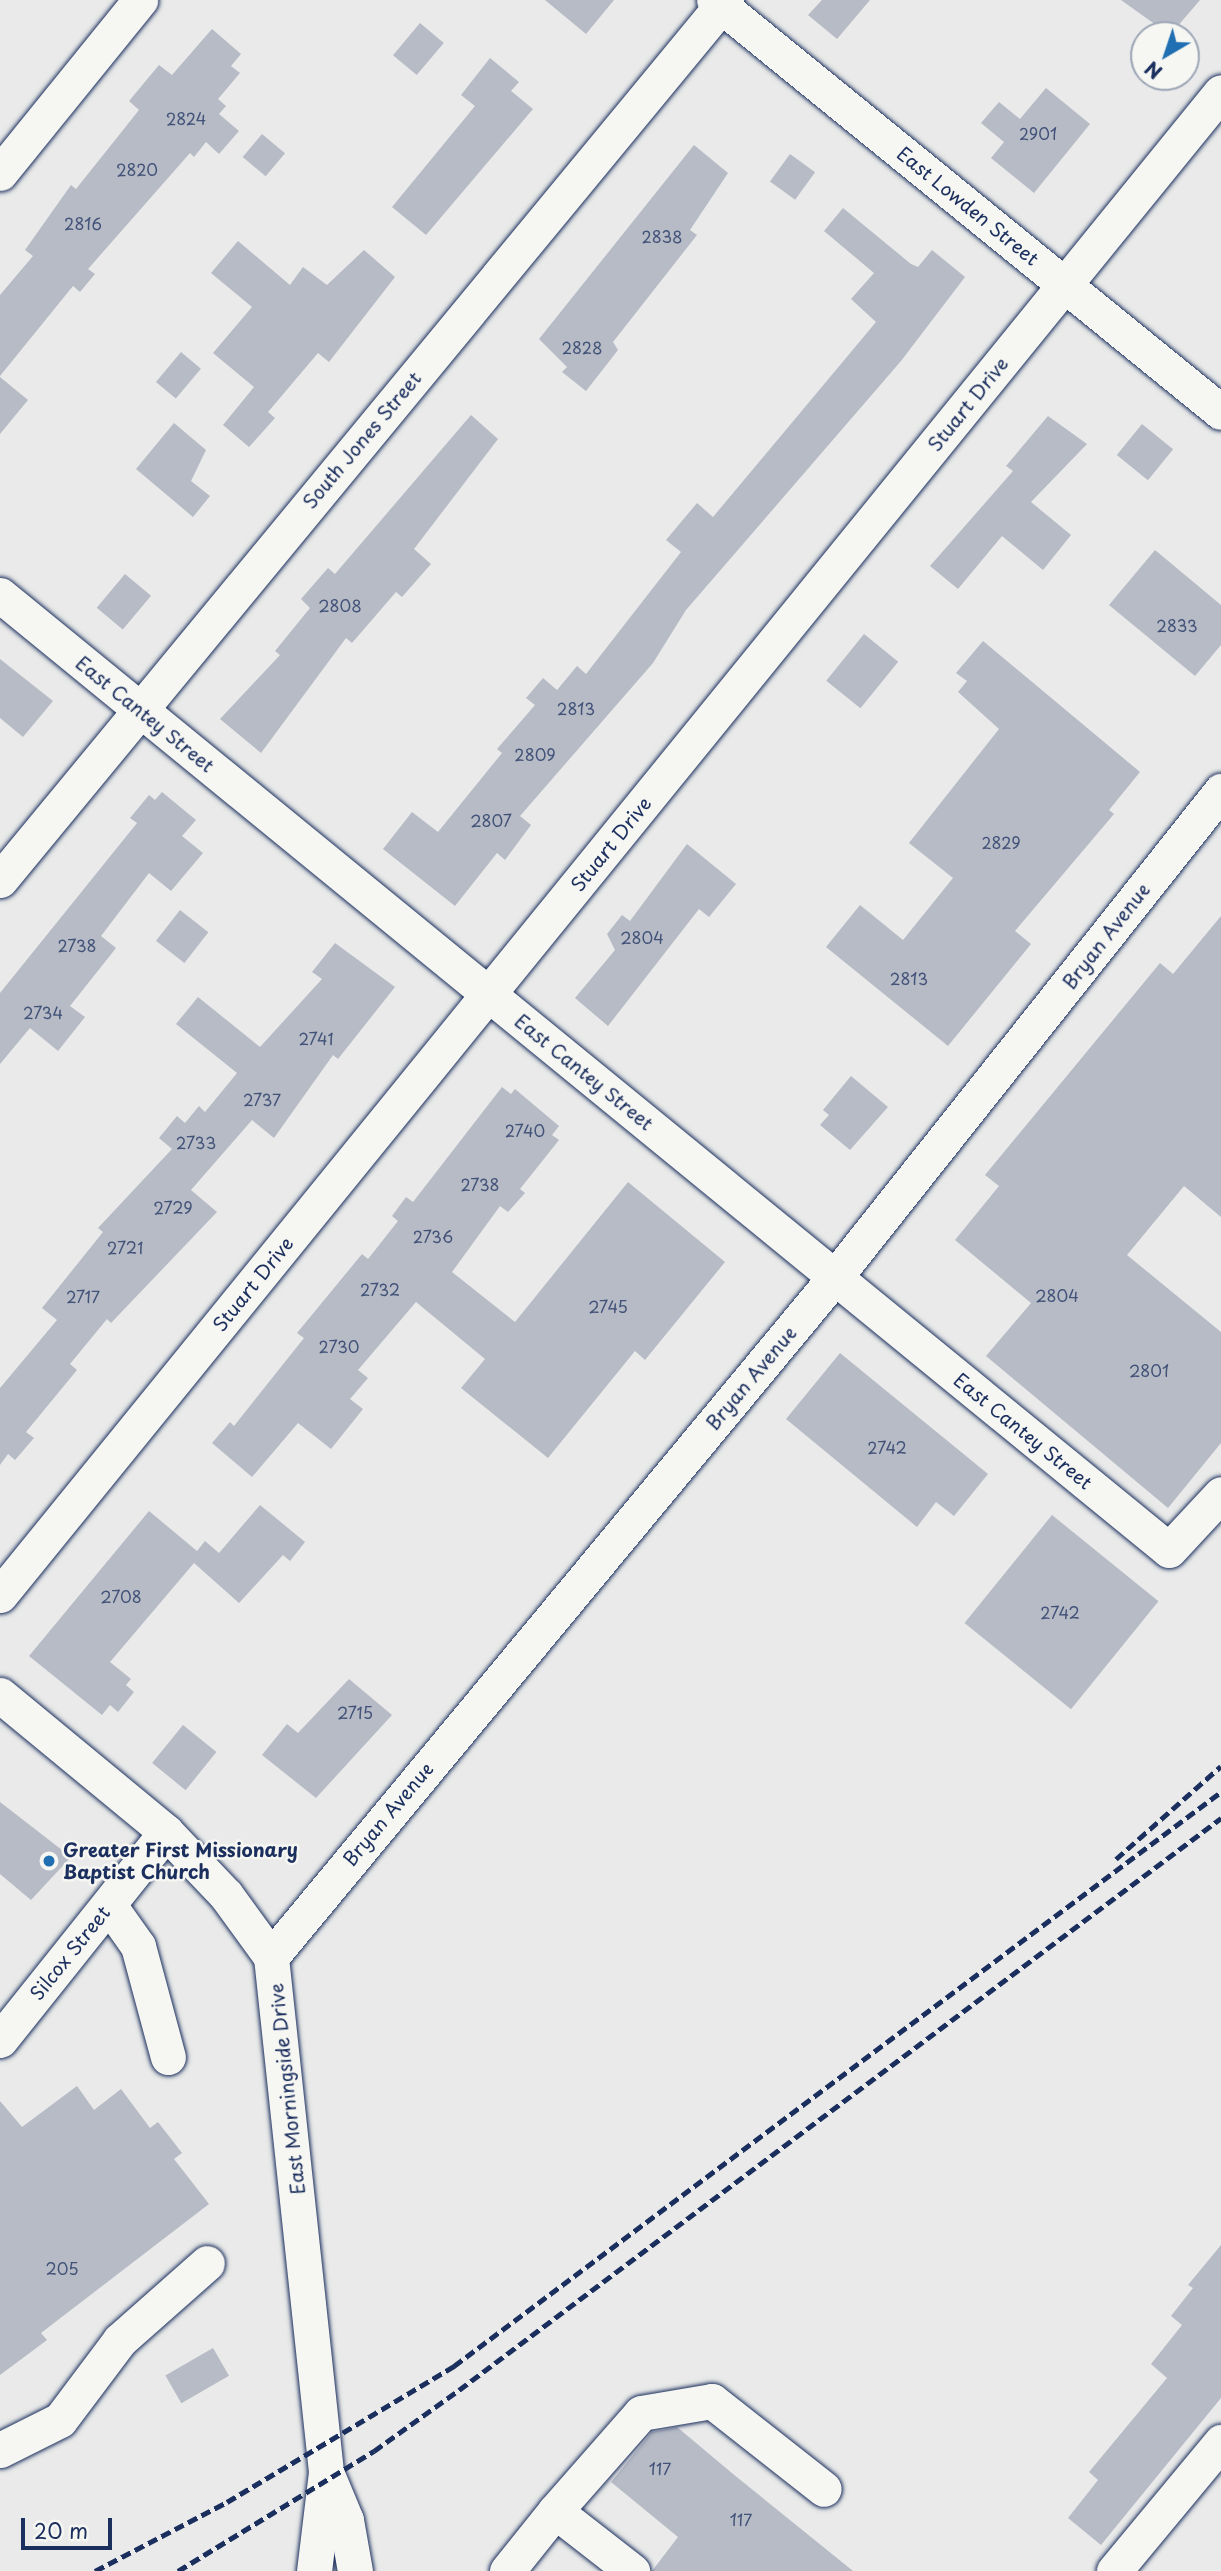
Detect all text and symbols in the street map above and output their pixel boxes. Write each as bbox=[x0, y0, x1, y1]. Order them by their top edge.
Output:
north arrow bbox=[1130, 21, 1200, 91]
text: N bbox=[1138, 55, 1168, 86]
house number: 2824 bbox=[166, 108, 206, 128]
house number: 2901 bbox=[1019, 123, 1057, 143]
street label: East Lowden Street bbox=[892, 141, 1044, 271]
house number: 2820 bbox=[116, 159, 158, 179]
house number: 2816 bbox=[64, 213, 102, 233]
house number: 2838 bbox=[641, 226, 683, 246]
house number: 2828 bbox=[561, 337, 603, 357]
street label: Stuart Drive bbox=[924, 353, 1012, 455]
street label: South Jones Street bbox=[297, 366, 427, 514]
house number: 2808 bbox=[318, 595, 362, 615]
house number: 2833 bbox=[1156, 615, 1198, 635]
street label: East Cantey Street bbox=[70, 650, 220, 778]
house number: 2813 bbox=[557, 698, 595, 718]
house number: 2809 bbox=[514, 744, 556, 764]
street label: Stuart Drive bbox=[567, 793, 655, 895]
house number: 2807 bbox=[470, 810, 512, 830]
house number: 2829 bbox=[981, 832, 1021, 852]
street label: Bryan Avenue bbox=[1058, 879, 1154, 993]
house number: 2804 bbox=[620, 927, 664, 947]
house number: 2738 bbox=[57, 935, 97, 955]
house number: 2813 bbox=[890, 968, 928, 988]
house number: 2734 bbox=[23, 1002, 63, 1022]
street label: East Cantey Street bbox=[509, 1008, 659, 1136]
house number: 2741 bbox=[298, 1028, 334, 1048]
house number: 2737 bbox=[243, 1089, 281, 1109]
house number: 2740 bbox=[505, 1120, 545, 1140]
house number: 2733 bbox=[176, 1132, 216, 1152]
house number: 2738 bbox=[460, 1174, 500, 1194]
house number: 2729 bbox=[153, 1197, 193, 1217]
house number: 2736 bbox=[413, 1226, 453, 1246]
street label: Stuart Drive bbox=[209, 1233, 297, 1335]
house number: 2721 bbox=[107, 1237, 143, 1257]
house number: 2732 bbox=[360, 1279, 400, 1299]
house number: 2804 bbox=[1035, 1285, 1079, 1305]
house number: 2717 bbox=[66, 1286, 100, 1306]
house number: 2745 bbox=[588, 1296, 628, 1316]
street label: Bryan Avenue bbox=[701, 1322, 801, 1434]
house number: 2730 bbox=[319, 1336, 359, 1356]
house number: 2801 bbox=[1129, 1360, 1169, 1380]
street label: East Cantey Street bbox=[948, 1367, 1098, 1495]
house number: 2742 bbox=[867, 1437, 907, 1457]
house number: 2708 bbox=[100, 1586, 142, 1606]
house number: 2742 bbox=[1040, 1602, 1080, 1622]
house number: 2715 bbox=[337, 1702, 373, 1722]
street label: Bryan Avenue bbox=[338, 1758, 438, 1870]
place label: Greater First Missionary Baptist Church bbox=[63, 1839, 299, 1883]
marker: Greater First Missionary Baptist Church bbox=[41, 1853, 57, 1869]
street label: Silcox Street bbox=[25, 1901, 115, 2005]
street label: East Morningside Drive bbox=[265, 1982, 309, 2196]
house number: 205 bbox=[45, 2258, 79, 2278]
house number: 117 bbox=[649, 2458, 671, 2478]
scale bar bbox=[24, 2504, 116, 2548]
house number: 117 bbox=[730, 2509, 752, 2529]
text: 20 m bbox=[34, 2514, 88, 2546]

